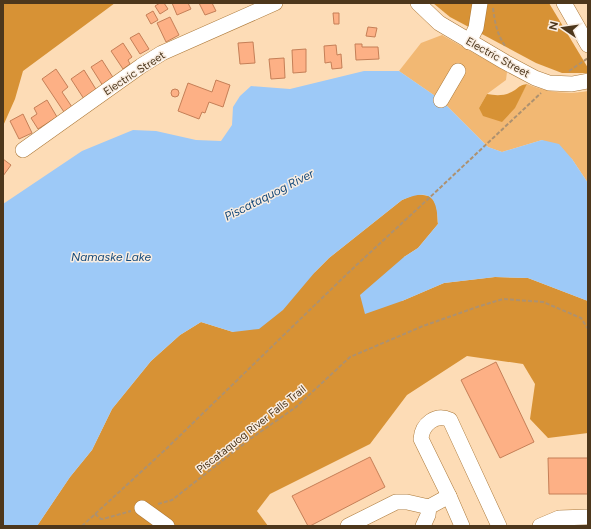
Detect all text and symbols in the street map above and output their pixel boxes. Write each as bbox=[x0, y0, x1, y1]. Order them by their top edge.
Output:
north arrow bbox=[543, 8, 583, 48]
text: N bbox=[546, 20, 561, 31]
street label: Electric Street bbox=[464, 35, 532, 80]
street label: Electric Street bbox=[101, 49, 168, 98]
water label: Piscataquog River bbox=[222, 166, 317, 224]
water label: Namaske Lake bbox=[71, 250, 151, 264]
street label: Piscataquog River Falls Trail bbox=[194, 383, 308, 476]

